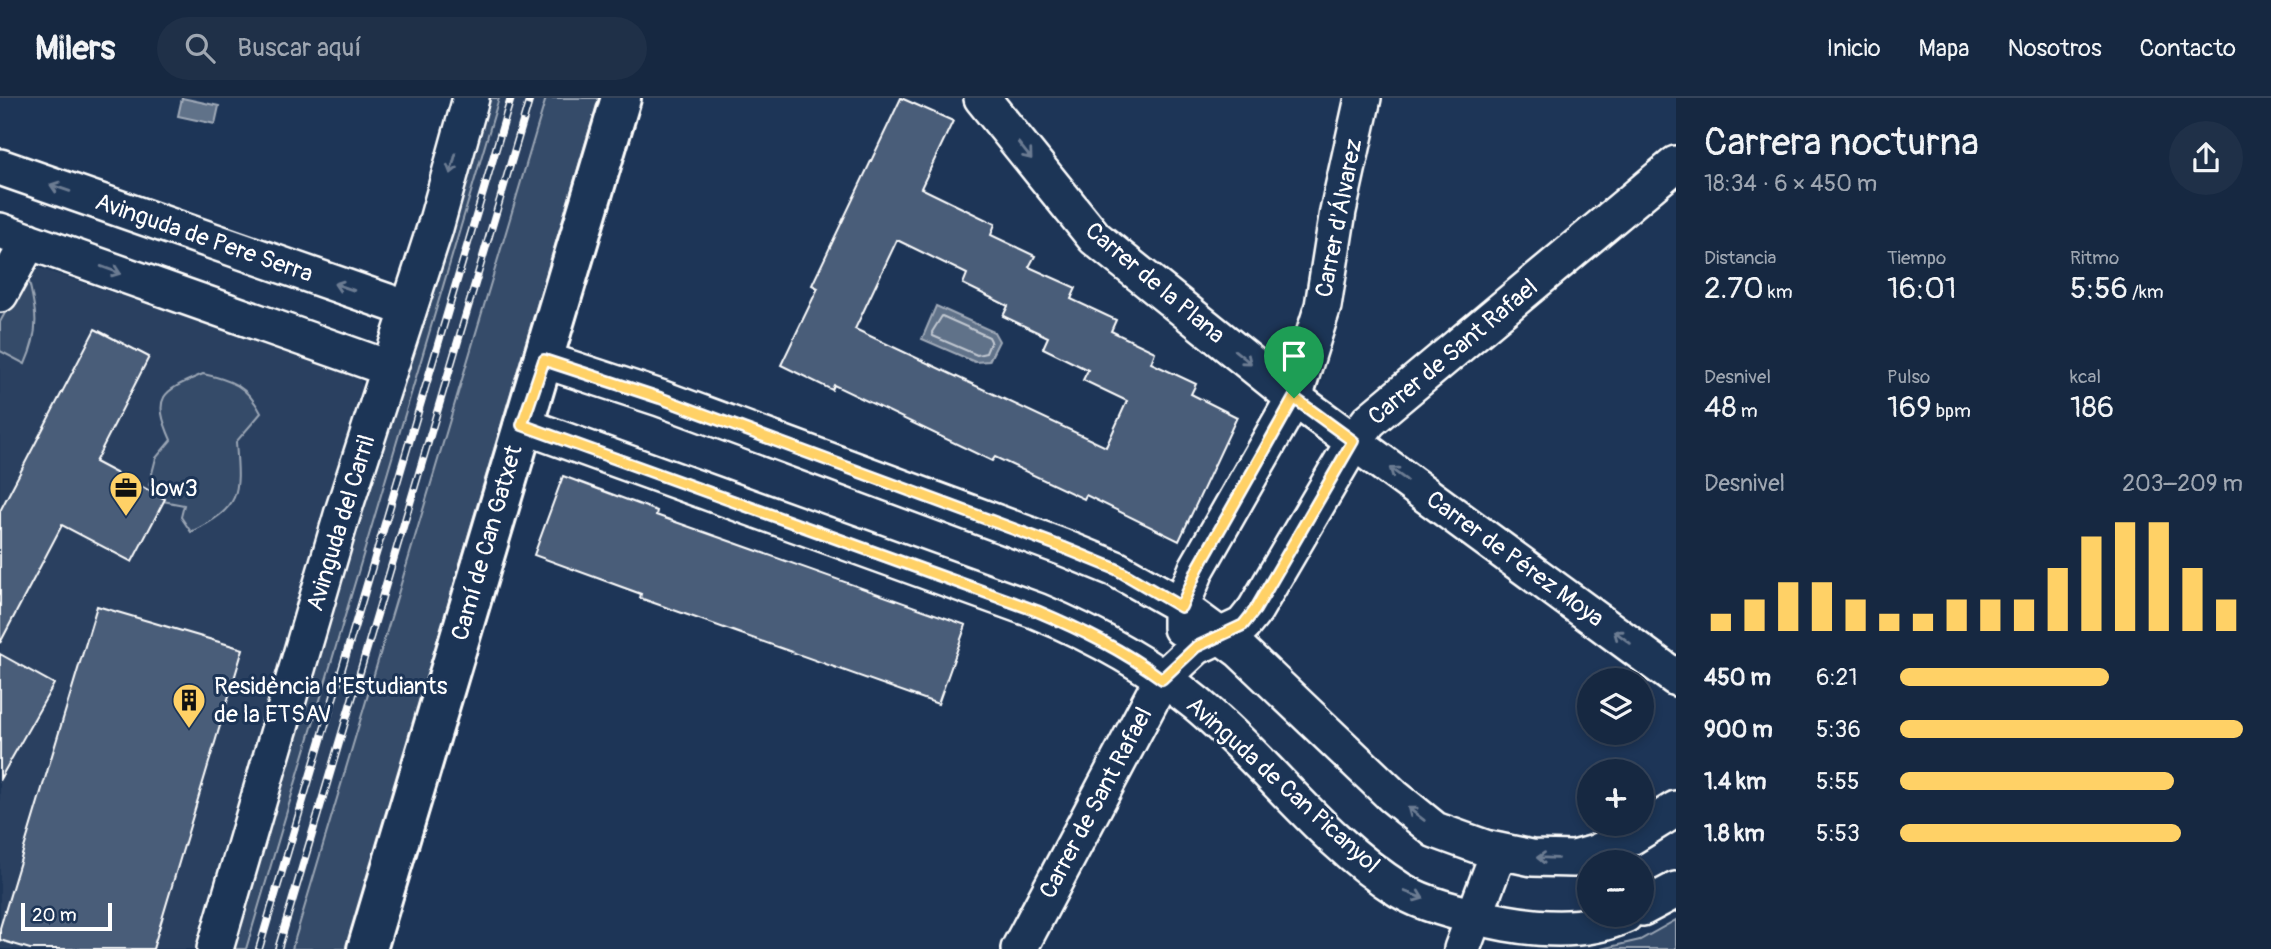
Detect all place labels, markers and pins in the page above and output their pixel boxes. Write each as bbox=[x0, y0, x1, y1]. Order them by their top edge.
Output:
pin bbox=[1264, 326, 1324, 398]
office icon: low3 bbox=[107, 469, 145, 518]
place label: low3 bbox=[150, 474, 198, 503]
place label: Residència d'Estudiants de la ETSAV bbox=[214, 672, 448, 729]
building icon: Residència d'Estudiants de la ETSAV bbox=[170, 681, 208, 730]

